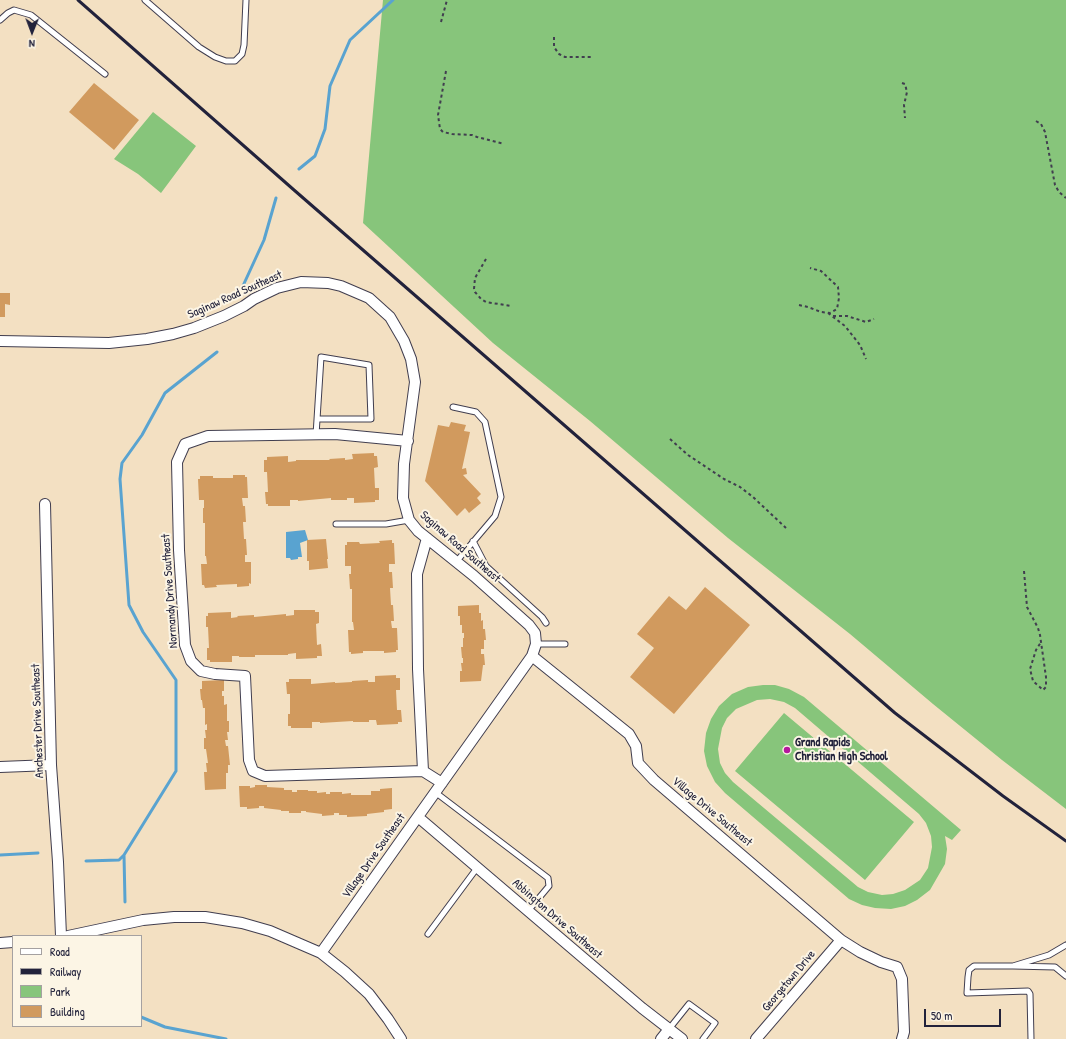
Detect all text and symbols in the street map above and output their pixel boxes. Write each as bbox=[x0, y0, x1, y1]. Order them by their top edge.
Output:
north arrow bbox=[12, 12, 52, 52]
text: N bbox=[29, 37, 35, 51]
street label: Saginaw Road Southeast bbox=[186, 268, 284, 322]
street label: Saginaw Road Southeast bbox=[417, 508, 503, 586]
street label: Normandy Drive Southeast bbox=[159, 533, 181, 649]
street label: Anchester Drive Southeast bbox=[29, 664, 47, 778]
place label: Grand Rapids Christian High School bbox=[795, 736, 888, 764]
marker: Grand Rapids Christian High School bbox=[782, 745, 792, 755]
street label: Village Drive Southeast bbox=[669, 774, 755, 850]
street label: Village Drive Southeast bbox=[339, 811, 409, 901]
street label: Abbington Drive Southeast bbox=[509, 876, 605, 962]
legend bbox=[12, 935, 142, 1027]
text: Road bbox=[50, 943, 70, 960]
street label: Georgetown Drive bbox=[759, 947, 819, 1015]
text: Railway bbox=[50, 963, 81, 980]
text: Park bbox=[50, 983, 70, 1000]
scale bar bbox=[926, 1001, 1003, 1027]
text: Building bbox=[50, 1003, 85, 1020]
text: 50 m bbox=[931, 1007, 952, 1024]

